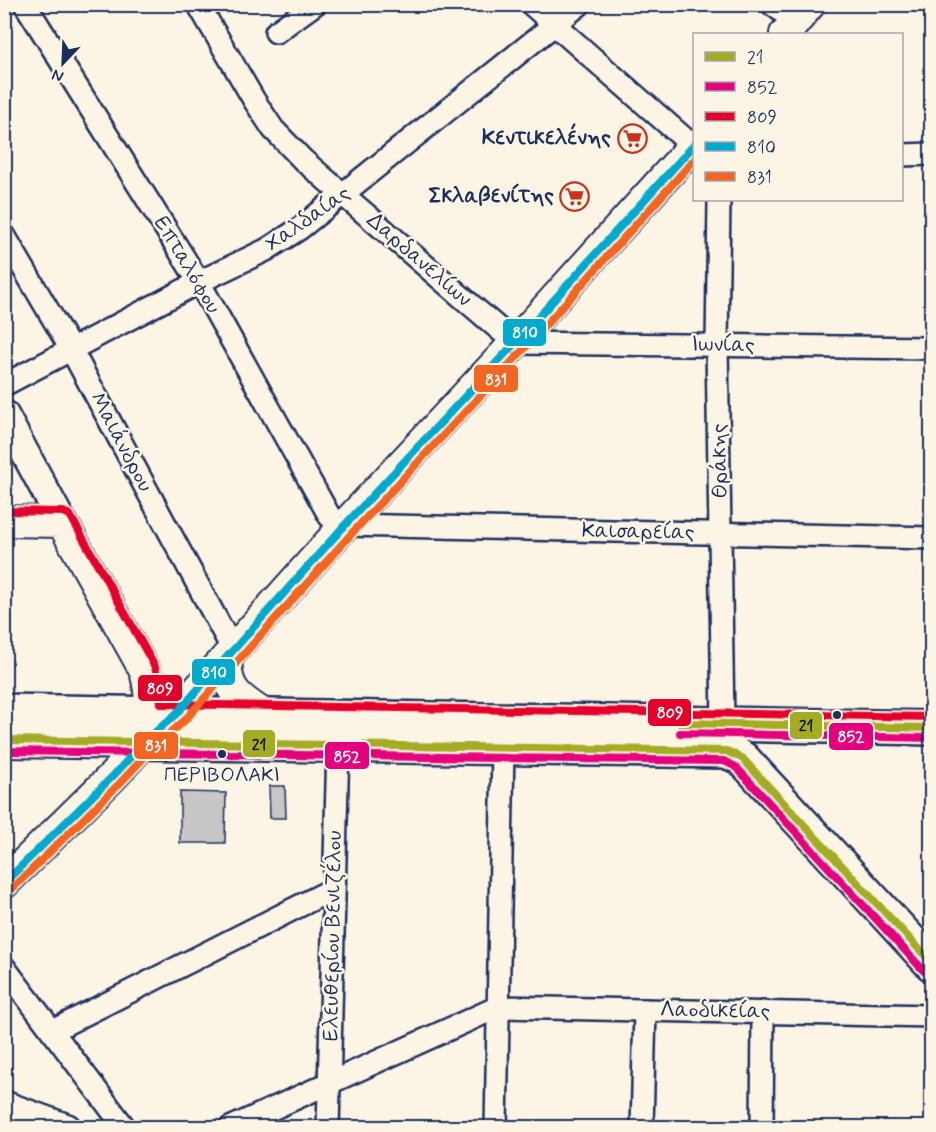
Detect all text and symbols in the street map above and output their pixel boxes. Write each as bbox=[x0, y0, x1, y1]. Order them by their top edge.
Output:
north arrow bbox=[33, 33, 93, 93]
legend bbox=[693, 33, 903, 201]
text: 21 bbox=[747, 46, 764, 70]
text: N bbox=[49, 64, 67, 87]
text: 852 bbox=[747, 76, 778, 100]
text: 809 bbox=[747, 106, 777, 130]
supermarket icon: Κεντικελένης bbox=[616, 122, 648, 154]
place label: Κεντικελένης bbox=[482, 123, 611, 152]
text: 810 bbox=[747, 136, 776, 160]
text: 831 bbox=[747, 166, 772, 190]
street label: Χαλδαίας bbox=[260, 180, 356, 258]
supermarket icon: Σκλαβενίτης bbox=[559, 180, 591, 212]
place label: Σκλαβενίτης bbox=[428, 182, 554, 210]
street label: Δαρδανελίων bbox=[361, 207, 478, 314]
street label: Επταλόφου bbox=[147, 211, 227, 319]
line badge: 810 bbox=[502, 318, 547, 347]
text: 810 bbox=[512, 323, 538, 344]
street label: Ιωνίας bbox=[691, 330, 755, 360]
line badge: 831 bbox=[473, 364, 519, 393]
text: 831 bbox=[485, 370, 507, 391]
street label: Μαιάνδρου bbox=[83, 387, 159, 497]
street label: Θράκης bbox=[705, 423, 735, 499]
street label: Καισαρείας bbox=[581, 517, 695, 547]
line badge: 810 bbox=[191, 658, 236, 686]
text: 810 bbox=[201, 663, 227, 684]
line badge: 809 bbox=[137, 674, 183, 702]
text: 809 bbox=[147, 679, 173, 700]
line badge: 809 bbox=[647, 698, 692, 727]
text: 809 bbox=[657, 703, 683, 724]
unlabelled marker bbox=[831, 709, 843, 721]
line badge: 21 bbox=[789, 711, 823, 740]
text: 21 bbox=[799, 716, 813, 737]
line badge: 852 bbox=[828, 722, 874, 751]
text: 852 bbox=[837, 727, 865, 748]
line badge: 21 bbox=[242, 729, 276, 758]
line badge: 831 bbox=[133, 731, 179, 760]
text: 21 bbox=[252, 735, 266, 756]
text: 831 bbox=[145, 736, 167, 757]
line badge: 852 bbox=[324, 741, 370, 770]
text: 852 bbox=[333, 747, 361, 768]
marker: ΠΕΡΙΒΟΛΑΚΙ bbox=[216, 748, 228, 760]
place label: ΠΕΡΙΒΟΛΑΚΙ bbox=[164, 762, 280, 789]
street label: Ελευθερίου Βενιζέλου bbox=[316, 830, 349, 1042]
street label: Λαοδικείας bbox=[660, 996, 770, 1026]

